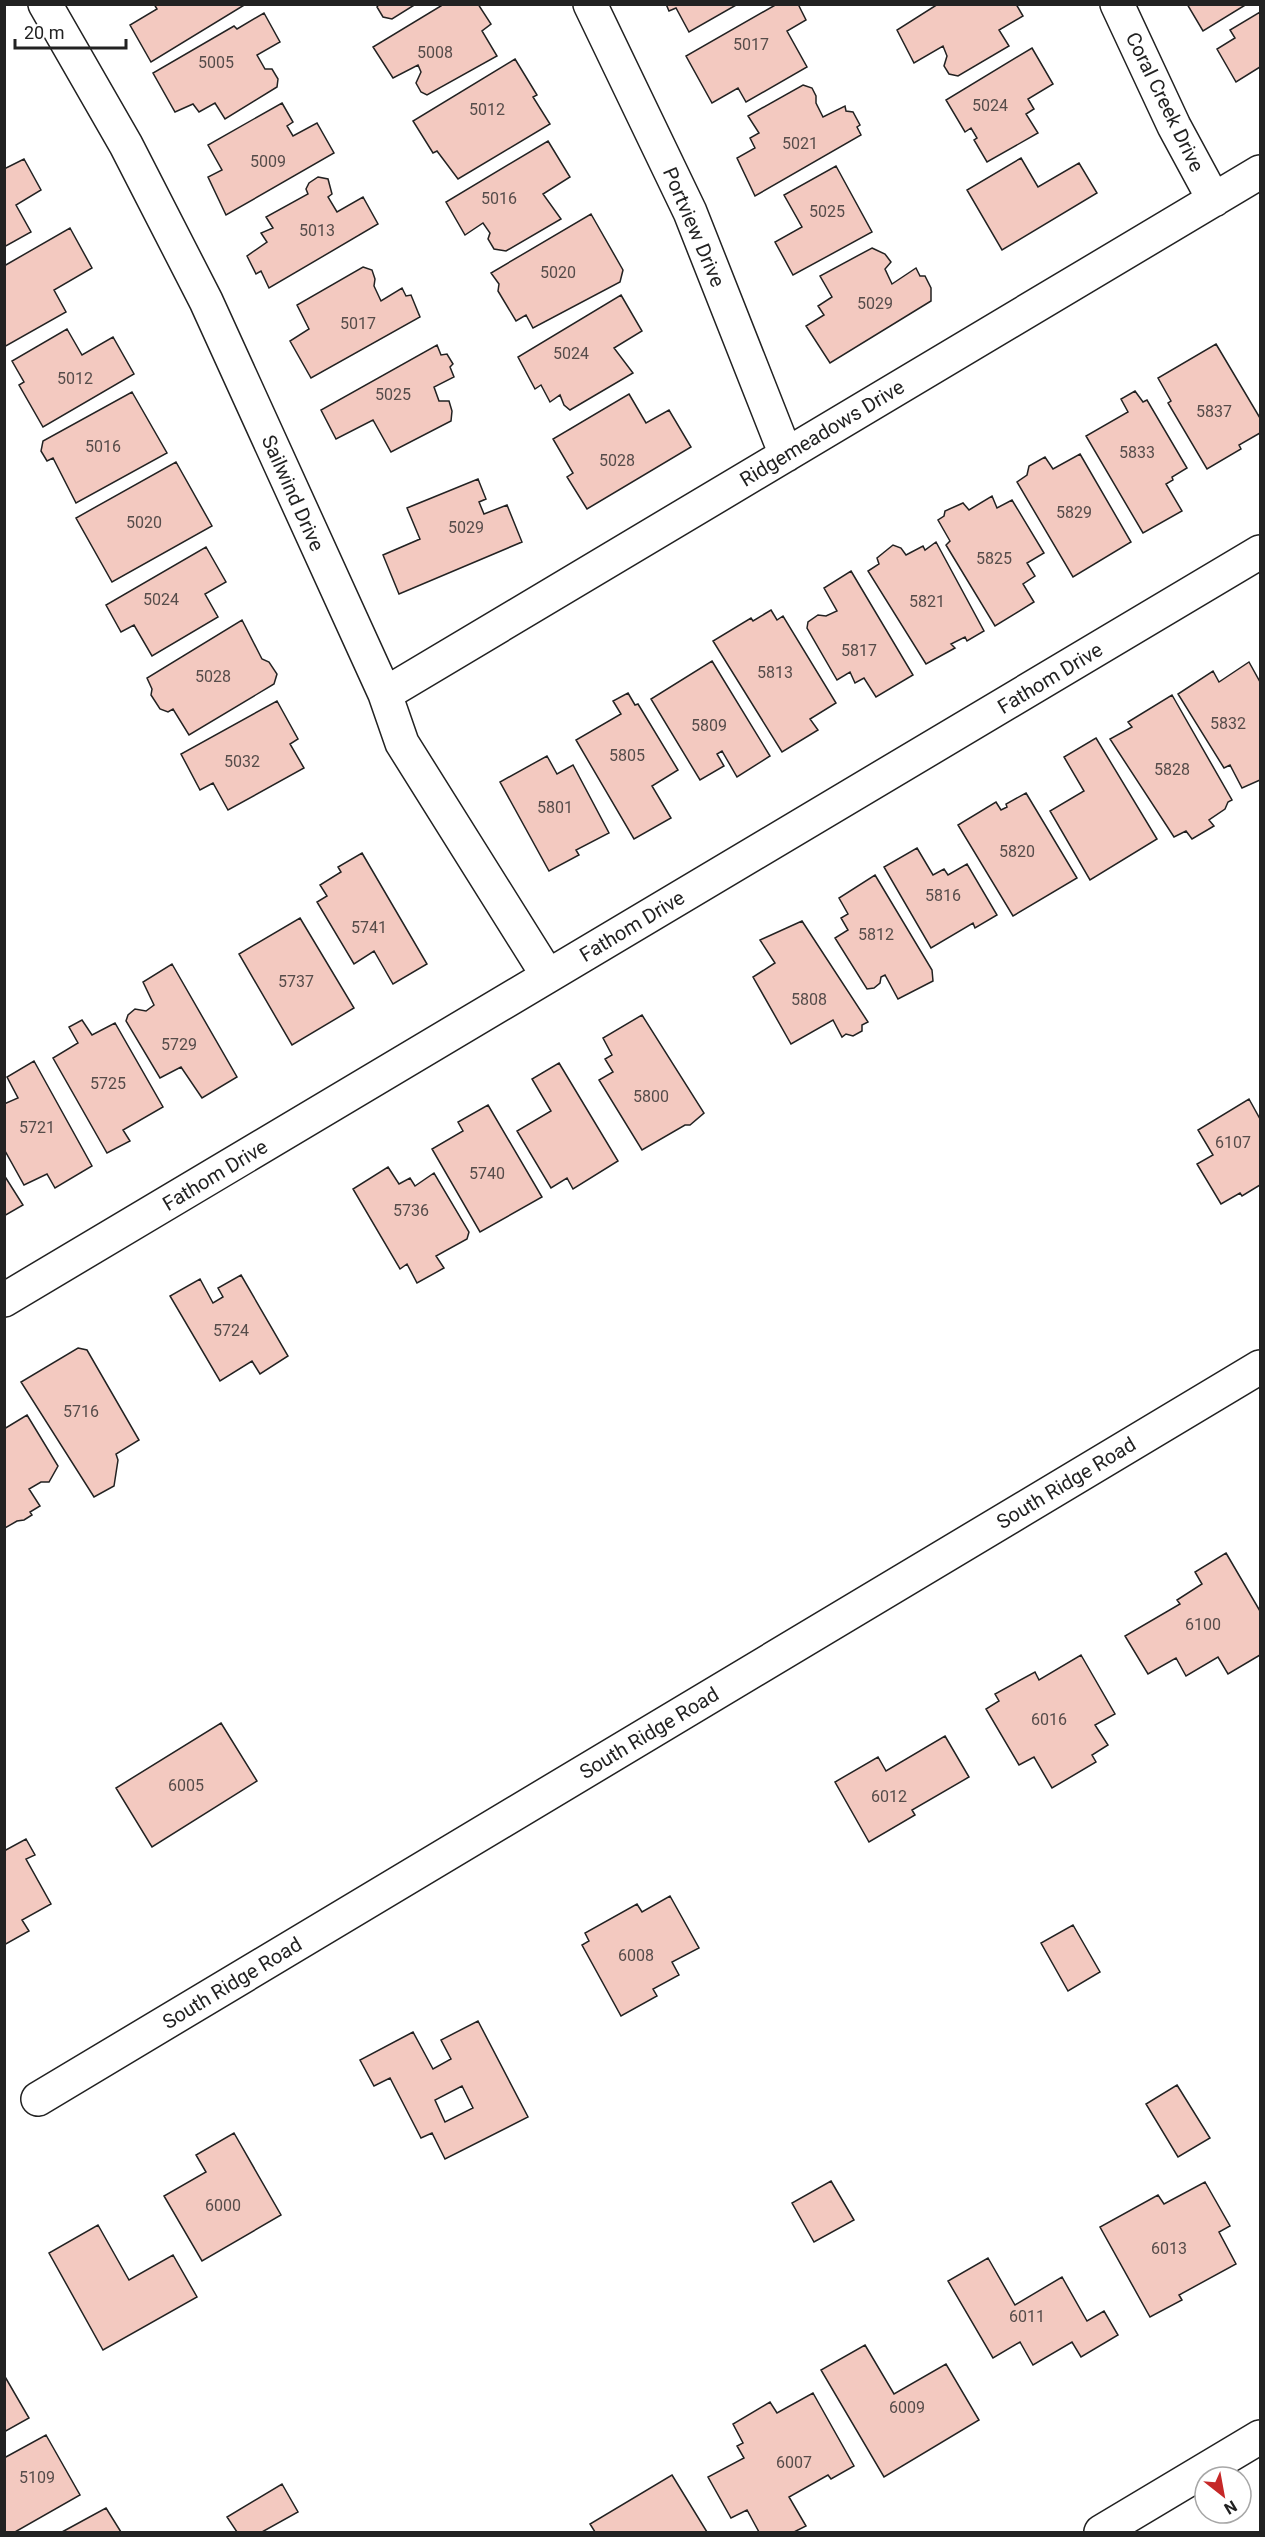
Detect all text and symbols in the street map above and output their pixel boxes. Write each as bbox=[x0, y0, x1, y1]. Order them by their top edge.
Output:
scale bar bbox=[15, 12, 126, 50]
text: 20 m bbox=[24, 22, 64, 43]
street label: Coral Creek Drive bbox=[1121, 28, 1209, 176]
house number: 5017 bbox=[733, 35, 769, 54]
house number: 5008 bbox=[417, 43, 453, 62]
house number: 5005 bbox=[198, 53, 234, 72]
house number: 5024 bbox=[972, 96, 1008, 115]
house number: 5012 bbox=[469, 100, 505, 119]
house number: 5021 bbox=[782, 134, 818, 153]
house number: 5009 bbox=[250, 152, 286, 171]
street label: Portview Drive bbox=[658, 163, 730, 291]
house number: 5016 bbox=[481, 189, 517, 208]
house number: 5025 bbox=[809, 202, 845, 221]
house number: 5013 bbox=[299, 221, 335, 240]
house number: 5020 bbox=[540, 263, 576, 282]
house number: 5029 bbox=[857, 294, 893, 313]
house number: 5017 bbox=[340, 314, 376, 333]
house number: 5024 bbox=[553, 344, 589, 363]
house number: 5012 bbox=[57, 369, 93, 388]
street label: Ridgemeadows Drive bbox=[736, 374, 908, 492]
house number: 5025 bbox=[375, 385, 411, 404]
house number: 5837 bbox=[1196, 402, 1232, 421]
street label: Sailwind Drive bbox=[257, 431, 329, 555]
house number: 5016 bbox=[85, 437, 121, 456]
house number: 5833 bbox=[1119, 443, 1155, 462]
house number: 5028 bbox=[599, 451, 635, 470]
house number: 5829 bbox=[1056, 503, 1092, 522]
house number: 5020 bbox=[126, 513, 162, 532]
house number: 5029 bbox=[448, 518, 484, 537]
house number: 5825 bbox=[976, 549, 1012, 568]
house number: 5024 bbox=[143, 590, 179, 609]
house number: 5821 bbox=[909, 592, 945, 611]
street label: Fathom Drive bbox=[993, 637, 1107, 719]
house number: 5817 bbox=[841, 641, 877, 660]
house number: 5813 bbox=[757, 663, 793, 682]
house number: 5028 bbox=[195, 667, 231, 686]
house number: 5832 bbox=[1210, 714, 1246, 733]
house number: 5809 bbox=[691, 716, 727, 735]
house number: 5805 bbox=[609, 746, 645, 765]
house number: 5032 bbox=[224, 752, 260, 771]
house number: 5828 bbox=[1154, 760, 1190, 779]
house number: 5801 bbox=[537, 798, 573, 817]
house number: 5820 bbox=[999, 842, 1035, 861]
street label: Fathom Drive bbox=[575, 885, 689, 967]
house number: 5816 bbox=[925, 886, 961, 905]
house number: 5741 bbox=[351, 918, 387, 937]
house number: 5812 bbox=[858, 925, 894, 944]
house number: 5737 bbox=[278, 972, 314, 991]
house number: 5808 bbox=[791, 990, 827, 1009]
house number: 5729 bbox=[161, 1035, 197, 1054]
house number: 5725 bbox=[90, 1074, 126, 1093]
house number: 5800 bbox=[633, 1087, 669, 1106]
house number: 5721 bbox=[19, 1118, 55, 1137]
house number: 6107 bbox=[1215, 1133, 1251, 1152]
street label: Fathom Drive bbox=[158, 1134, 272, 1216]
house number: 5740 bbox=[469, 1164, 505, 1183]
house number: 5736 bbox=[393, 1201, 429, 1220]
house number: 5724 bbox=[213, 1321, 249, 1340]
house number: 5716 bbox=[63, 1402, 99, 1421]
street label: South Ridge Road bbox=[992, 1432, 1140, 1534]
house number: 6100 bbox=[1185, 1615, 1221, 1634]
street label: South Ridge Road bbox=[575, 1682, 723, 1784]
house number: 6016 bbox=[1031, 1710, 1067, 1729]
house number: 6005 bbox=[168, 1776, 204, 1795]
house number: 6012 bbox=[871, 1787, 907, 1806]
street label: South Ridge Road bbox=[158, 1932, 306, 2034]
house number: 6008 bbox=[618, 1946, 654, 1965]
house number: 6000 bbox=[205, 2196, 241, 2215]
house number: 6013 bbox=[1151, 2239, 1187, 2258]
house number: 6011 bbox=[1009, 2307, 1045, 2326]
house number: 6009 bbox=[889, 2398, 925, 2417]
house number: 6007 bbox=[776, 2453, 812, 2472]
north arrow bbox=[1193, 2465, 1253, 2525]
house number: 5109 bbox=[19, 2468, 55, 2487]
text: N bbox=[1221, 2496, 1240, 2518]

